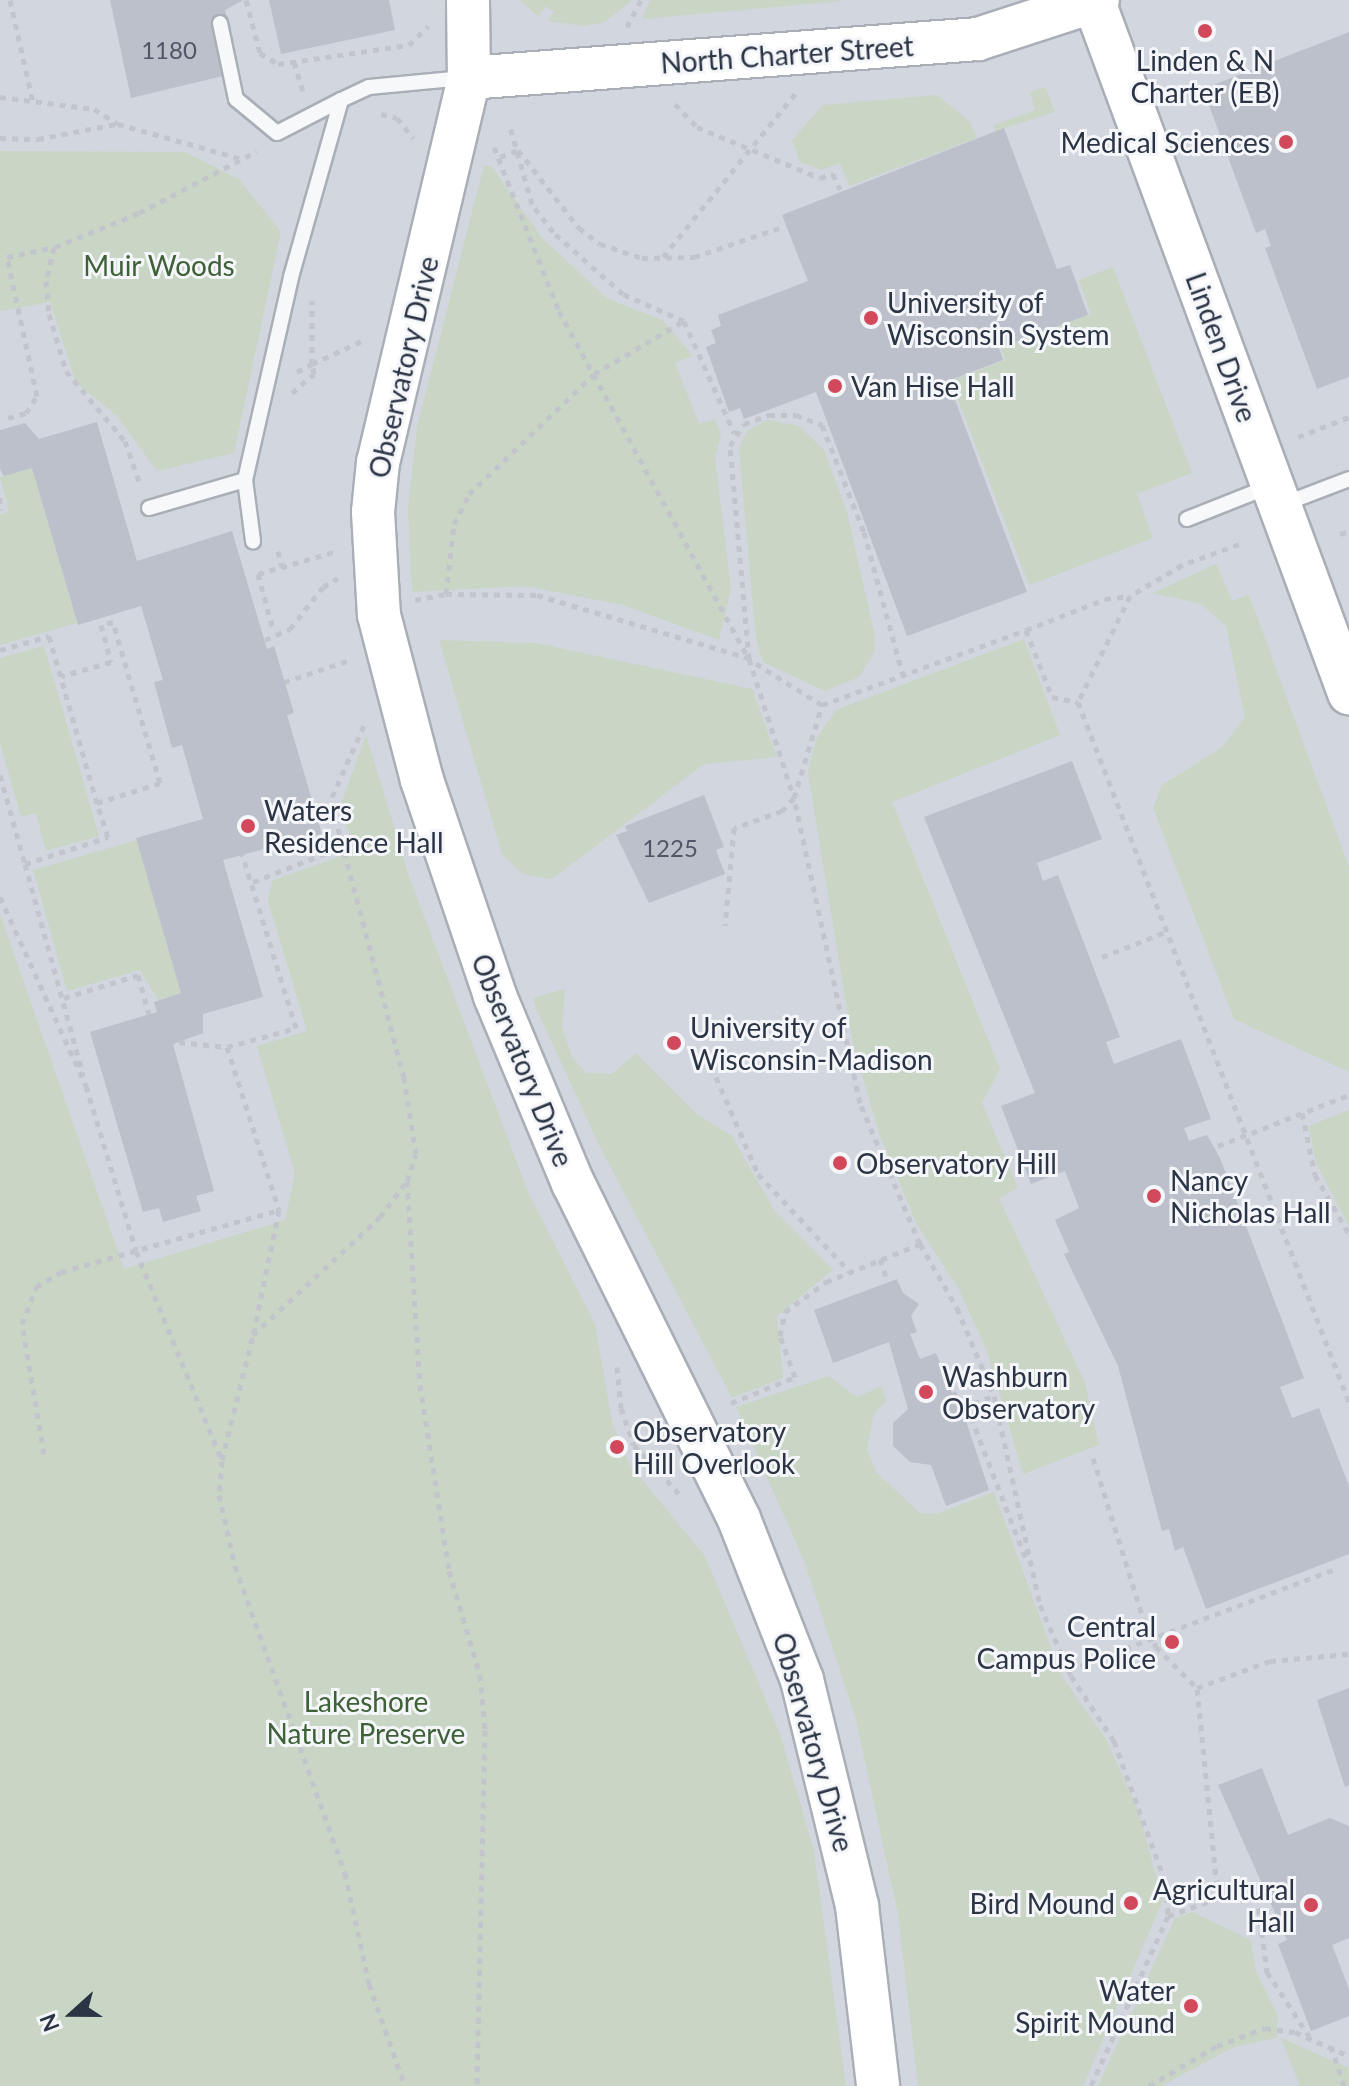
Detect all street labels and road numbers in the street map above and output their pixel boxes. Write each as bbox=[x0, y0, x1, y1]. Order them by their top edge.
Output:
street label: North Charter Street bbox=[659, 28, 915, 80]
street label: Observatory Drive bbox=[361, 253, 445, 481]
street label: Linden Drive bbox=[1179, 268, 1265, 426]
street label: Observatory Drive bbox=[465, 948, 581, 1172]
street label: Observatory Drive bbox=[767, 1628, 861, 1856]

